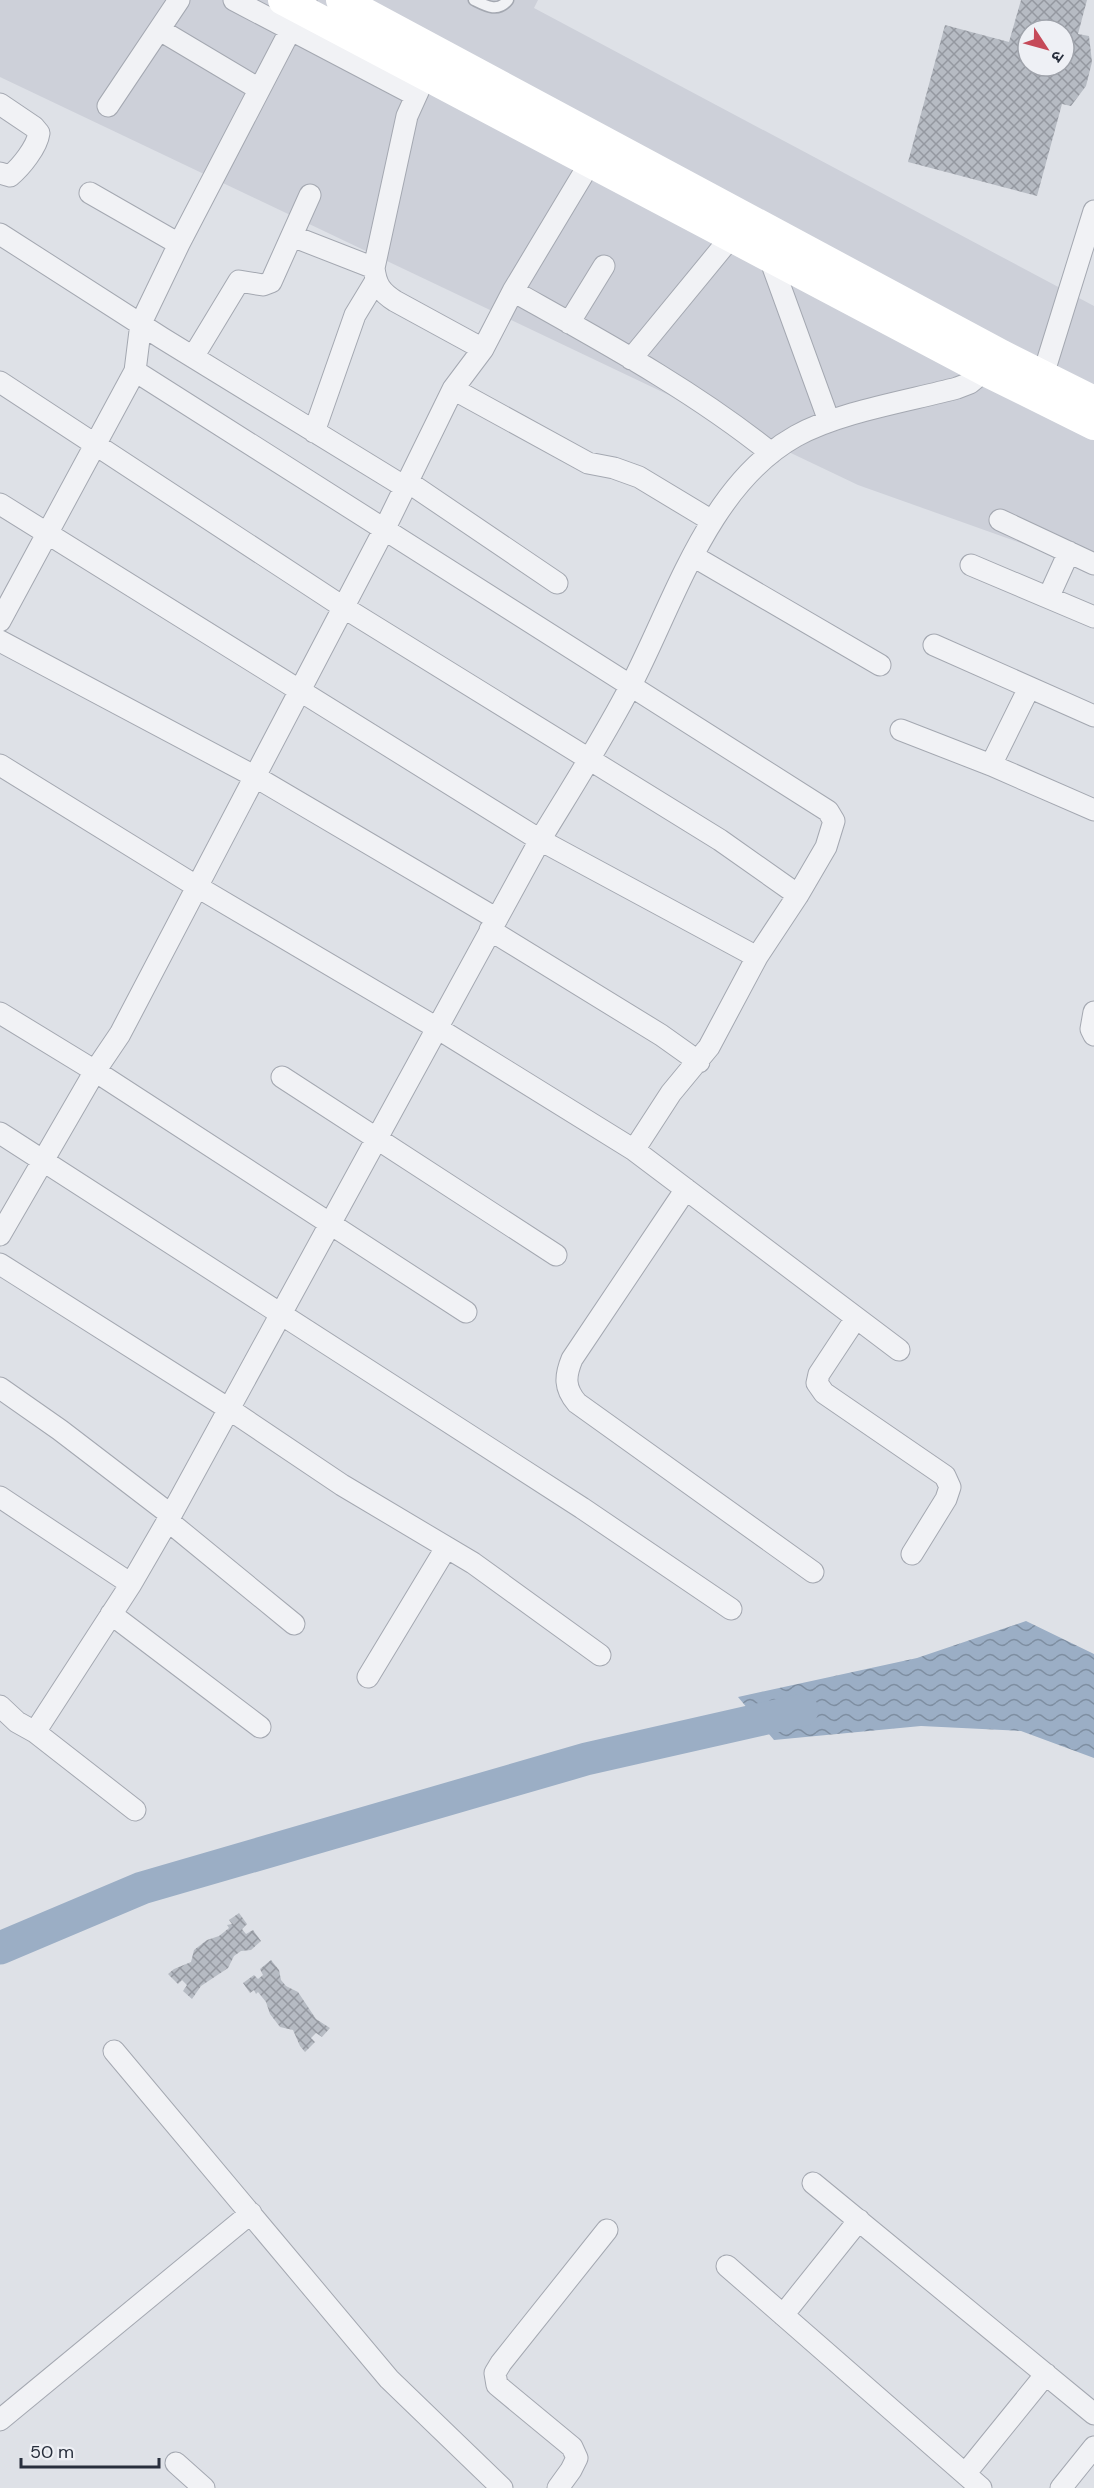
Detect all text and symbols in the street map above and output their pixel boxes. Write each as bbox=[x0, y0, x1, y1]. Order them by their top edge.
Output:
north arrow bbox=[1016, 18, 1076, 78]
text: उ bbox=[1046, 47, 1069, 67]
scale bar bbox=[21, 2431, 159, 2469]
text: 50 m bbox=[30, 2440, 74, 2464]

